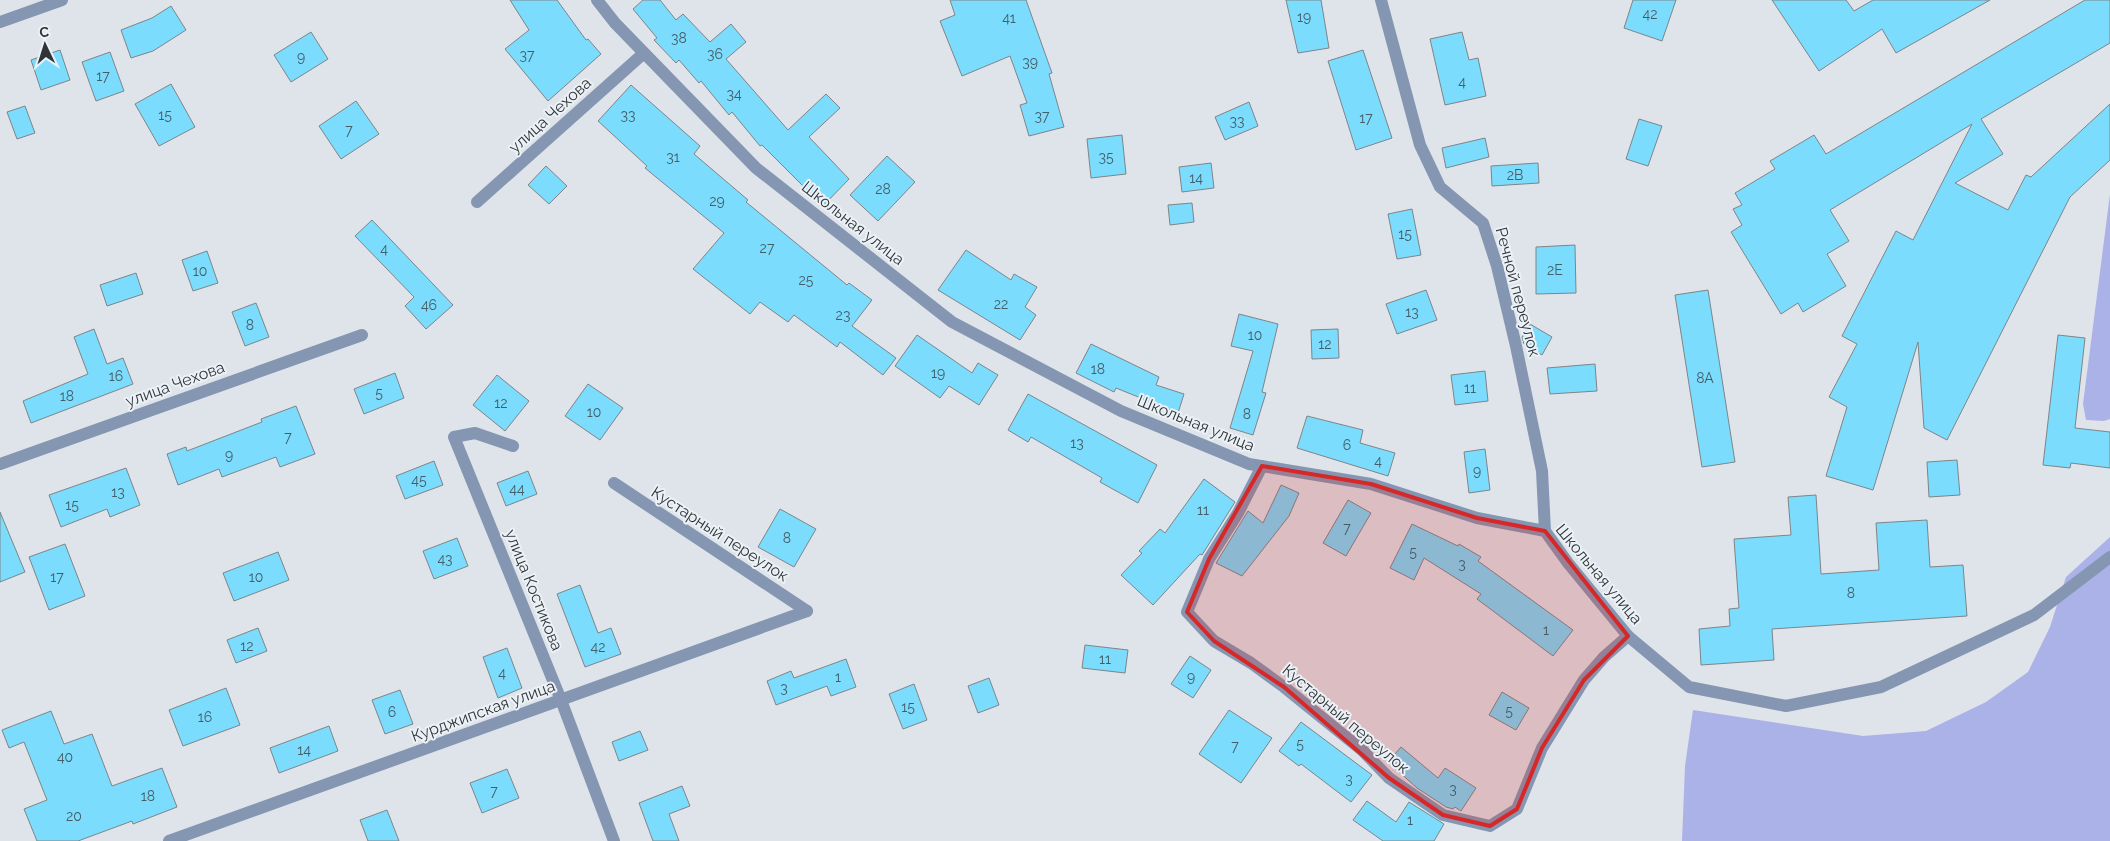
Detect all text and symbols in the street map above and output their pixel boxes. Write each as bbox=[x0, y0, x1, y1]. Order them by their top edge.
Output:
house number: 42 bbox=[1643, 6, 1657, 22]
house number: 19 bbox=[1297, 9, 1311, 25]
house number: 41 bbox=[1002, 10, 1016, 26]
north arrow bbox=[20, 20, 70, 70]
text: С bbox=[39, 24, 50, 40]
house number: 38 bbox=[671, 30, 687, 46]
house number: 36 bbox=[707, 46, 723, 62]
house number: 37 bbox=[520, 47, 535, 63]
house number: 9 bbox=[297, 49, 305, 65]
house number: 39 bbox=[1022, 54, 1038, 70]
house number: 17 bbox=[96, 68, 110, 84]
street label: улица Чехова bbox=[505, 73, 595, 157]
house number: 4 bbox=[1458, 74, 1466, 90]
house number: 34 bbox=[726, 86, 742, 102]
house number: 15 bbox=[158, 107, 172, 123]
house number: 33 bbox=[621, 107, 635, 123]
house number: 37 bbox=[1035, 108, 1050, 124]
house number: 17 bbox=[1359, 110, 1373, 126]
house number: 33 bbox=[1230, 113, 1244, 129]
house number: 7 bbox=[345, 122, 353, 138]
house number: 31 bbox=[666, 149, 680, 165]
house number: 35 bbox=[1098, 149, 1114, 165]
house number: 2В bbox=[1507, 167, 1523, 183]
house number: 14 bbox=[1189, 170, 1203, 186]
street label: Школьная улица bbox=[798, 177, 908, 269]
house number: 28 bbox=[875, 181, 891, 197]
house number: 29 bbox=[709, 193, 725, 209]
street label: Речной переулок bbox=[1492, 225, 1544, 359]
house number: 15 bbox=[1398, 226, 1412, 242]
house number: 27 bbox=[760, 240, 775, 256]
house number: 4 bbox=[380, 241, 388, 257]
house number: 2Е bbox=[1547, 262, 1563, 278]
house number: 10 bbox=[193, 263, 207, 279]
house number: 25 bbox=[799, 272, 814, 288]
house number: 22 bbox=[994, 296, 1008, 312]
house number: 46 bbox=[421, 297, 437, 313]
house number: 13 bbox=[1405, 304, 1419, 320]
house number: 23 bbox=[836, 307, 850, 323]
house number: 8 bbox=[246, 317, 254, 333]
house number: 10 bbox=[1248, 327, 1262, 343]
house number: 12 bbox=[1318, 336, 1332, 352]
street label: улица Чехова bbox=[123, 357, 227, 411]
house number: 18 bbox=[1091, 361, 1105, 377]
house number: 19 bbox=[931, 365, 945, 381]
house number: 16 bbox=[109, 368, 123, 384]
house number: 8А bbox=[1696, 370, 1714, 386]
house number: 11 bbox=[1464, 380, 1476, 396]
house number: 5 bbox=[375, 385, 383, 401]
house number: 18 bbox=[60, 388, 74, 404]
street label: Школьная улица bbox=[1135, 391, 1257, 455]
house number: 12 bbox=[494, 395, 508, 411]
house number: 10 bbox=[587, 404, 601, 420]
house number: 8 bbox=[1243, 406, 1251, 422]
house number: 7 bbox=[284, 429, 292, 445]
house number: 13 bbox=[1070, 435, 1084, 451]
house number: 6 bbox=[1343, 437, 1351, 453]
house number: 9 bbox=[225, 447, 233, 463]
house number: 4 bbox=[1374, 453, 1382, 469]
house number: 9 bbox=[1473, 463, 1481, 479]
house number: 45 bbox=[411, 472, 427, 488]
house number: 44 bbox=[509, 481, 525, 497]
street label: Кустарный переулок bbox=[648, 483, 792, 585]
house number: 13 bbox=[111, 484, 125, 500]
house number: 15 bbox=[65, 497, 79, 513]
house number: 11 bbox=[1197, 502, 1209, 518]
house number: 7 bbox=[1343, 520, 1351, 536]
street label: Школьная улица bbox=[1552, 520, 1646, 628]
street label: улица Костикова bbox=[501, 527, 567, 653]
house number: 8 bbox=[783, 530, 791, 546]
house number: 5 bbox=[1409, 544, 1417, 560]
house number: 43 bbox=[437, 551, 453, 567]
house number: 3 bbox=[1458, 556, 1466, 572]
house number: 17 bbox=[50, 569, 64, 585]
house number: 10 bbox=[249, 569, 263, 585]
house number: 8 bbox=[1847, 585, 1855, 601]
house number: 1 bbox=[1543, 622, 1549, 638]
house number: 12 bbox=[240, 638, 254, 654]
house number: 42 bbox=[591, 639, 605, 655]
house number: 11 bbox=[1099, 651, 1111, 667]
street label: Кустарный переулок bbox=[1279, 660, 1413, 778]
house number: 4 bbox=[498, 665, 506, 681]
house number: 1 bbox=[835, 669, 841, 685]
house number: 9 bbox=[1187, 669, 1195, 685]
street label: Курджипская улица bbox=[409, 676, 557, 746]
house number: 3 bbox=[780, 680, 788, 696]
house number: 15 bbox=[901, 699, 915, 715]
house number: 5 bbox=[1505, 703, 1513, 719]
house number: 6 bbox=[388, 704, 396, 720]
house number: 16 bbox=[198, 709, 212, 725]
house number: 5 bbox=[1296, 736, 1304, 752]
house number: 7 bbox=[1231, 738, 1239, 754]
house number: 14 bbox=[297, 742, 311, 758]
house number: 40 bbox=[57, 749, 73, 765]
house number: 3 bbox=[1345, 771, 1353, 787]
house number: 3 bbox=[1449, 781, 1457, 797]
house number: 7 bbox=[490, 783, 498, 799]
house number: 18 bbox=[141, 788, 155, 804]
house number: 20 bbox=[66, 808, 82, 824]
house number: 1 bbox=[1407, 812, 1413, 828]

